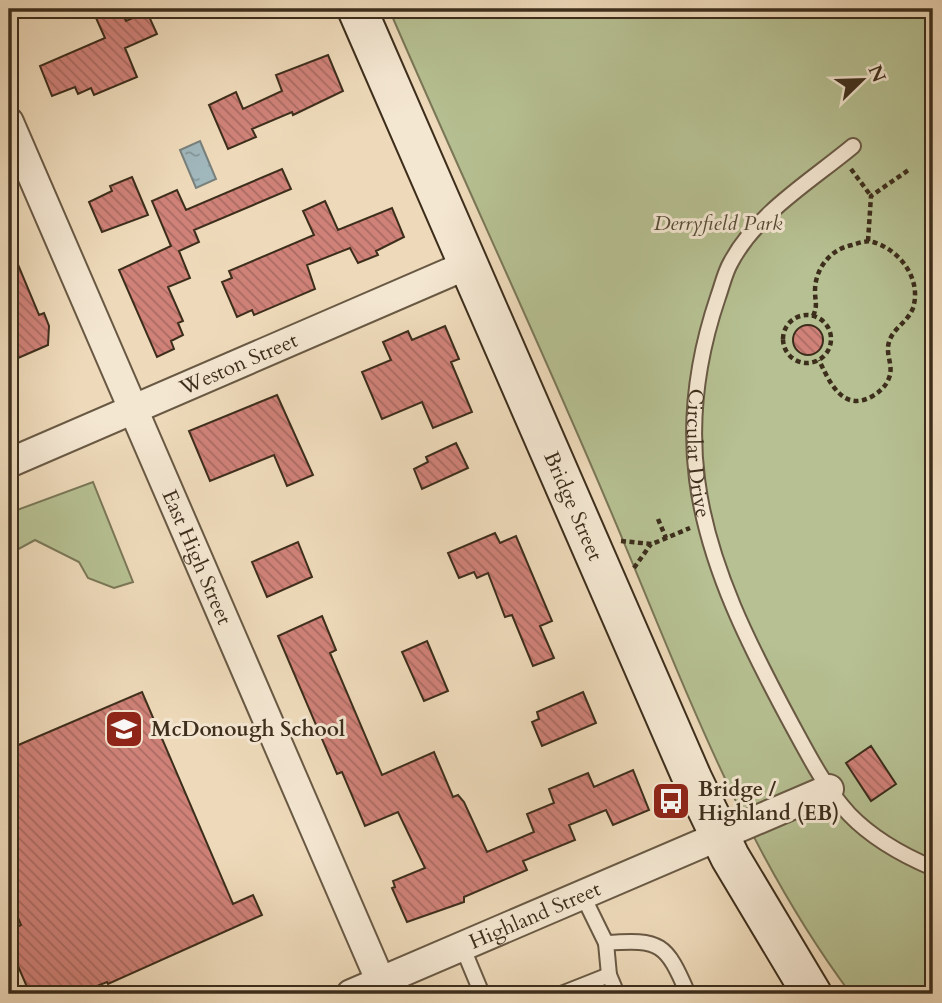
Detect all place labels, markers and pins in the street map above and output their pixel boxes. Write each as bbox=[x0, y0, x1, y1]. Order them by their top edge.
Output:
school or university icon: McDonough School bbox=[103, 708, 145, 750]
place label: McDonough School bbox=[151, 715, 345, 744]
place label: Bridge / Highland (EB) bbox=[698, 775, 839, 828]
bus stop icon: Bridge / Highland (EB) bbox=[650, 780, 692, 822]

